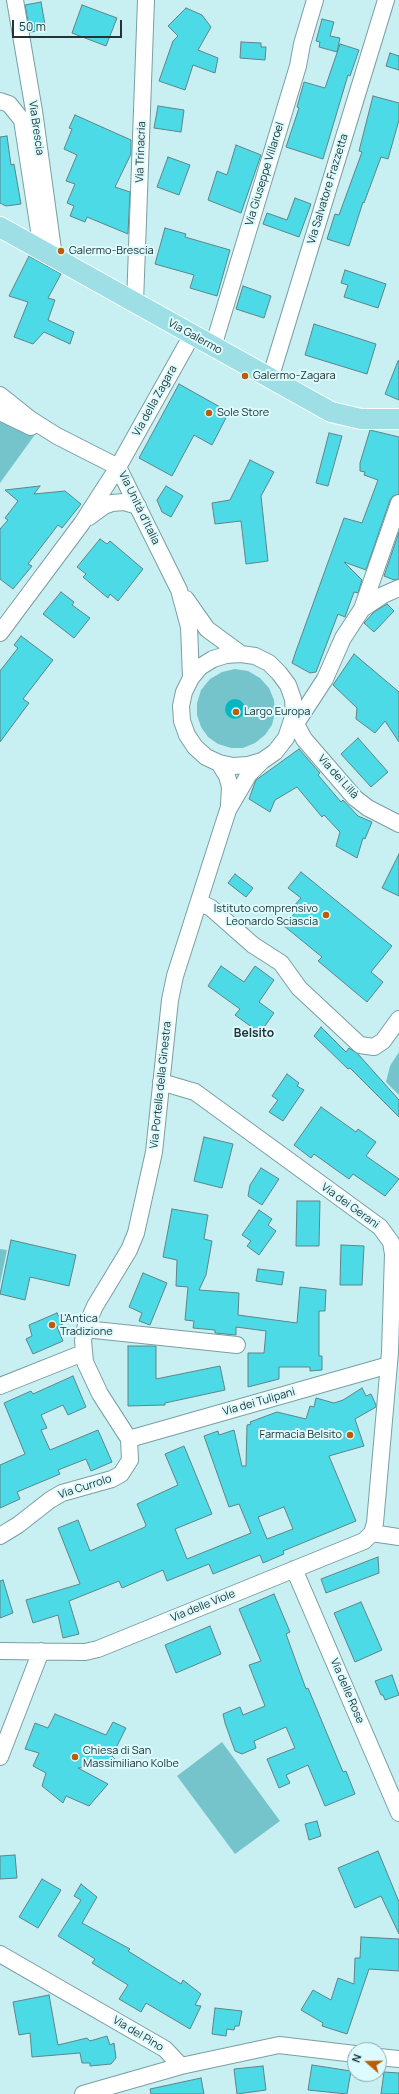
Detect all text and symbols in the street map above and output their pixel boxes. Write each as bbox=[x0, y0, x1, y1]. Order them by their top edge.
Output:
scale bar bbox=[14, 12, 124, 38]
text: 50 m bbox=[19, 18, 46, 35]
street label: Via Brescia bbox=[26, 100, 46, 156]
street label: Via Trinacria bbox=[133, 121, 149, 183]
street label: Via Giuseppe Villaroel bbox=[243, 121, 287, 227]
street label: Via Salvatore Frazzetta bbox=[305, 132, 351, 246]
place label: Galermo-Brescia bbox=[69, 244, 154, 258]
marker: Galermo-Brescia bbox=[56, 246, 66, 256]
street label: Via Galermo bbox=[166, 317, 224, 357]
street label: Via della Zagara bbox=[130, 363, 180, 439]
place label: Galermo-Zagara bbox=[253, 369, 336, 383]
marker: Galermo-Zagara bbox=[240, 371, 250, 381]
place label: Sole Store bbox=[217, 406, 269, 420]
marker: Sole Store bbox=[204, 408, 214, 418]
street label: Via Unità d'Italia bbox=[116, 469, 162, 547]
place label: Largo Europa bbox=[244, 705, 310, 719]
marker: Largo Europa bbox=[231, 707, 241, 717]
street label: Via dei Lillà bbox=[315, 752, 361, 802]
place label: Istituto comprensivo Leonardo Sciascia bbox=[214, 902, 318, 928]
marker: Istituto comprensivo Leonardo Sciascia bbox=[321, 910, 331, 920]
street label: Via Portella della Ginestra bbox=[148, 1021, 174, 1149]
district label: Belsito bbox=[234, 1027, 274, 1041]
street label: Via dei Gerani bbox=[319, 1181, 381, 1231]
place label: L'Antica Tradizione bbox=[60, 1312, 113, 1338]
marker: L'Antica Tradizione bbox=[47, 1320, 57, 1330]
street label: Via dei Tulipani bbox=[221, 1385, 297, 1419]
place label: Farmacia Belsito bbox=[260, 1428, 342, 1442]
marker: Farmacia Belsito bbox=[345, 1430, 355, 1440]
street label: Via Currolo bbox=[57, 1472, 113, 1502]
street label: Via delle Viole bbox=[169, 1587, 237, 1625]
street label: Via delle Rose bbox=[327, 1656, 367, 1726]
place label: Chiesa di San Massimiliano Kolbe bbox=[83, 1744, 179, 1770]
marker: Chiesa di San Massimiliano Kolbe bbox=[70, 1752, 80, 1762]
street label: Via del Pino bbox=[110, 2014, 166, 2054]
north arrow bbox=[347, 2042, 387, 2082]
text: N bbox=[348, 2052, 365, 2064]

